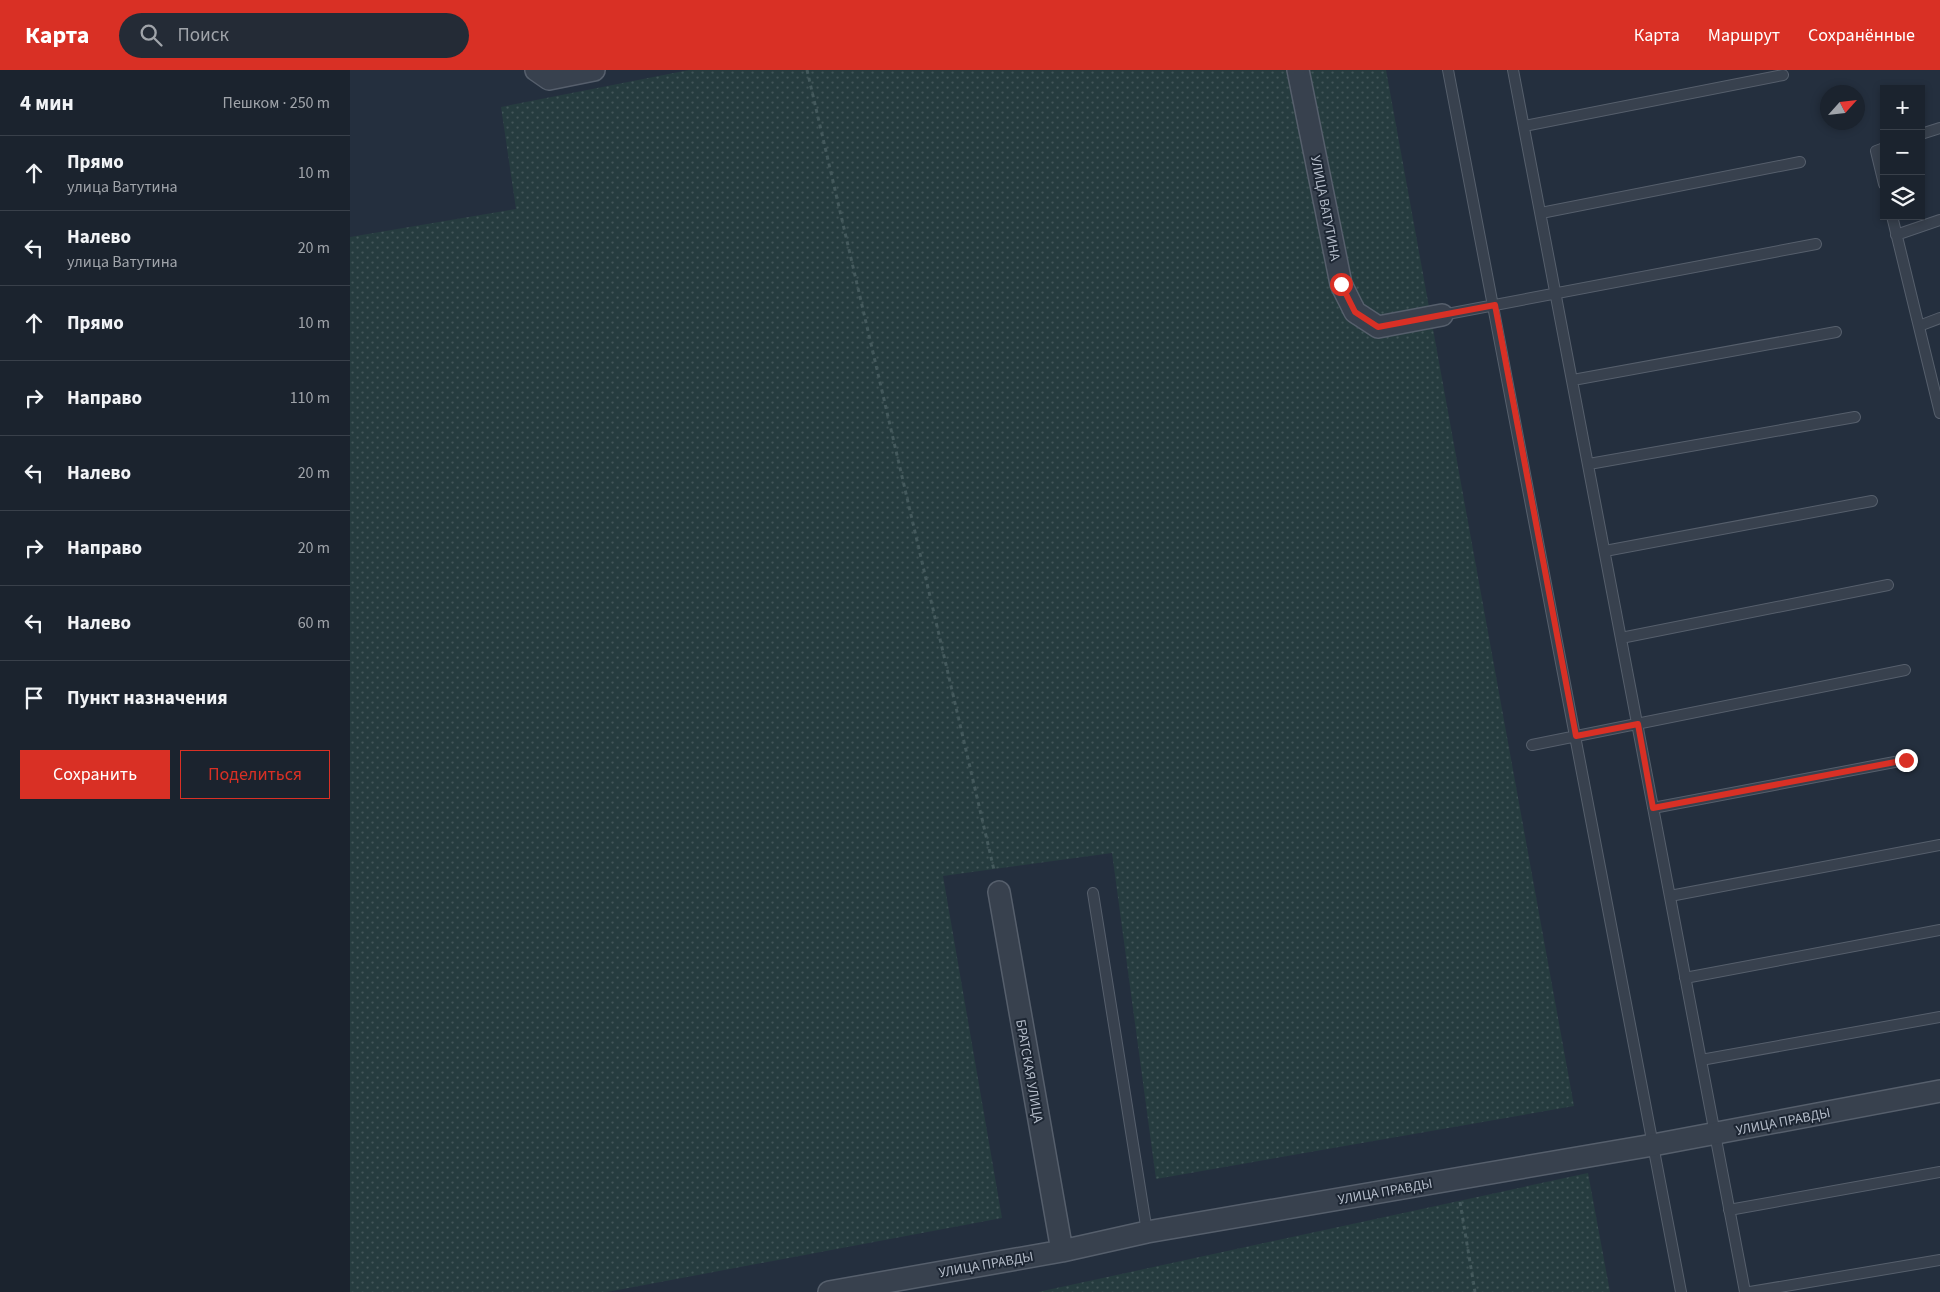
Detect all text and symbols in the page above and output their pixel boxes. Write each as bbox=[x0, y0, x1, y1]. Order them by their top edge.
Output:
search box bbox=[119, 13, 469, 58]
text: Карта bbox=[25, 18, 89, 53]
icon: search bbox=[137, 21, 165, 49]
text: Поиск bbox=[177, 22, 229, 49]
text: Карта bbox=[1634, 23, 1680, 48]
text: Маршрут bbox=[1708, 23, 1780, 48]
text: Сохранённые bbox=[1808, 23, 1915, 48]
north arrow bbox=[1820, 85, 1865, 130]
map controls bbox=[1880, 85, 1925, 220]
button: + bbox=[1880, 85, 1925, 130]
text: 4 мин bbox=[20, 88, 74, 118]
text: Пешком · 250 m bbox=[223, 92, 330, 114]
button: − bbox=[1880, 130, 1925, 175]
text: Прямо bbox=[67, 149, 124, 176]
street label: УЛИЦА ВАТУТИНА bbox=[1305, 154, 1345, 263]
icon: ahead bbox=[20, 159, 48, 187]
text: 10 m bbox=[298, 162, 330, 184]
button: layers bbox=[1880, 175, 1925, 220]
text: улица Ватутина bbox=[67, 176, 178, 198]
text: Налево bbox=[67, 224, 131, 251]
icon: left bbox=[20, 234, 48, 262]
text: 20 m bbox=[298, 237, 330, 259]
text: улица Ватутина bbox=[67, 251, 178, 273]
route start bbox=[1330, 273, 1353, 296]
icon: ahead bbox=[20, 309, 48, 337]
text: Прямо bbox=[67, 310, 124, 337]
text: 10 m bbox=[298, 312, 330, 334]
icon: right bbox=[20, 384, 48, 412]
text: Направо bbox=[67, 385, 142, 412]
text: 110 m bbox=[290, 387, 330, 409]
icon: left bbox=[20, 459, 48, 487]
text: Налево bbox=[67, 460, 131, 487]
text: 20 m bbox=[298, 462, 330, 484]
icon: right bbox=[20, 534, 48, 562]
text: Направо bbox=[67, 535, 142, 562]
text: 20 m bbox=[298, 537, 330, 559]
icon: left bbox=[20, 609, 48, 637]
text: Налево bbox=[67, 610, 131, 637]
text: 60 m bbox=[298, 612, 330, 634]
icon: arrive bbox=[20, 684, 48, 712]
text: Пункт назначения bbox=[67, 685, 228, 712]
route end bbox=[1895, 749, 1918, 772]
button: Сохранить bbox=[20, 750, 170, 799]
button: Поделиться bbox=[180, 750, 330, 799]
street label: БРАТСКАЯ УЛИЦА bbox=[1010, 1018, 1048, 1125]
street label: УЛИЦА ПРАВДЫ bbox=[1734, 1103, 1832, 1141]
street label: УЛИЦА ПРАВДЫ bbox=[1336, 1174, 1434, 1210]
street label: УЛИЦА ПРАВДЫ bbox=[937, 1247, 1035, 1283]

